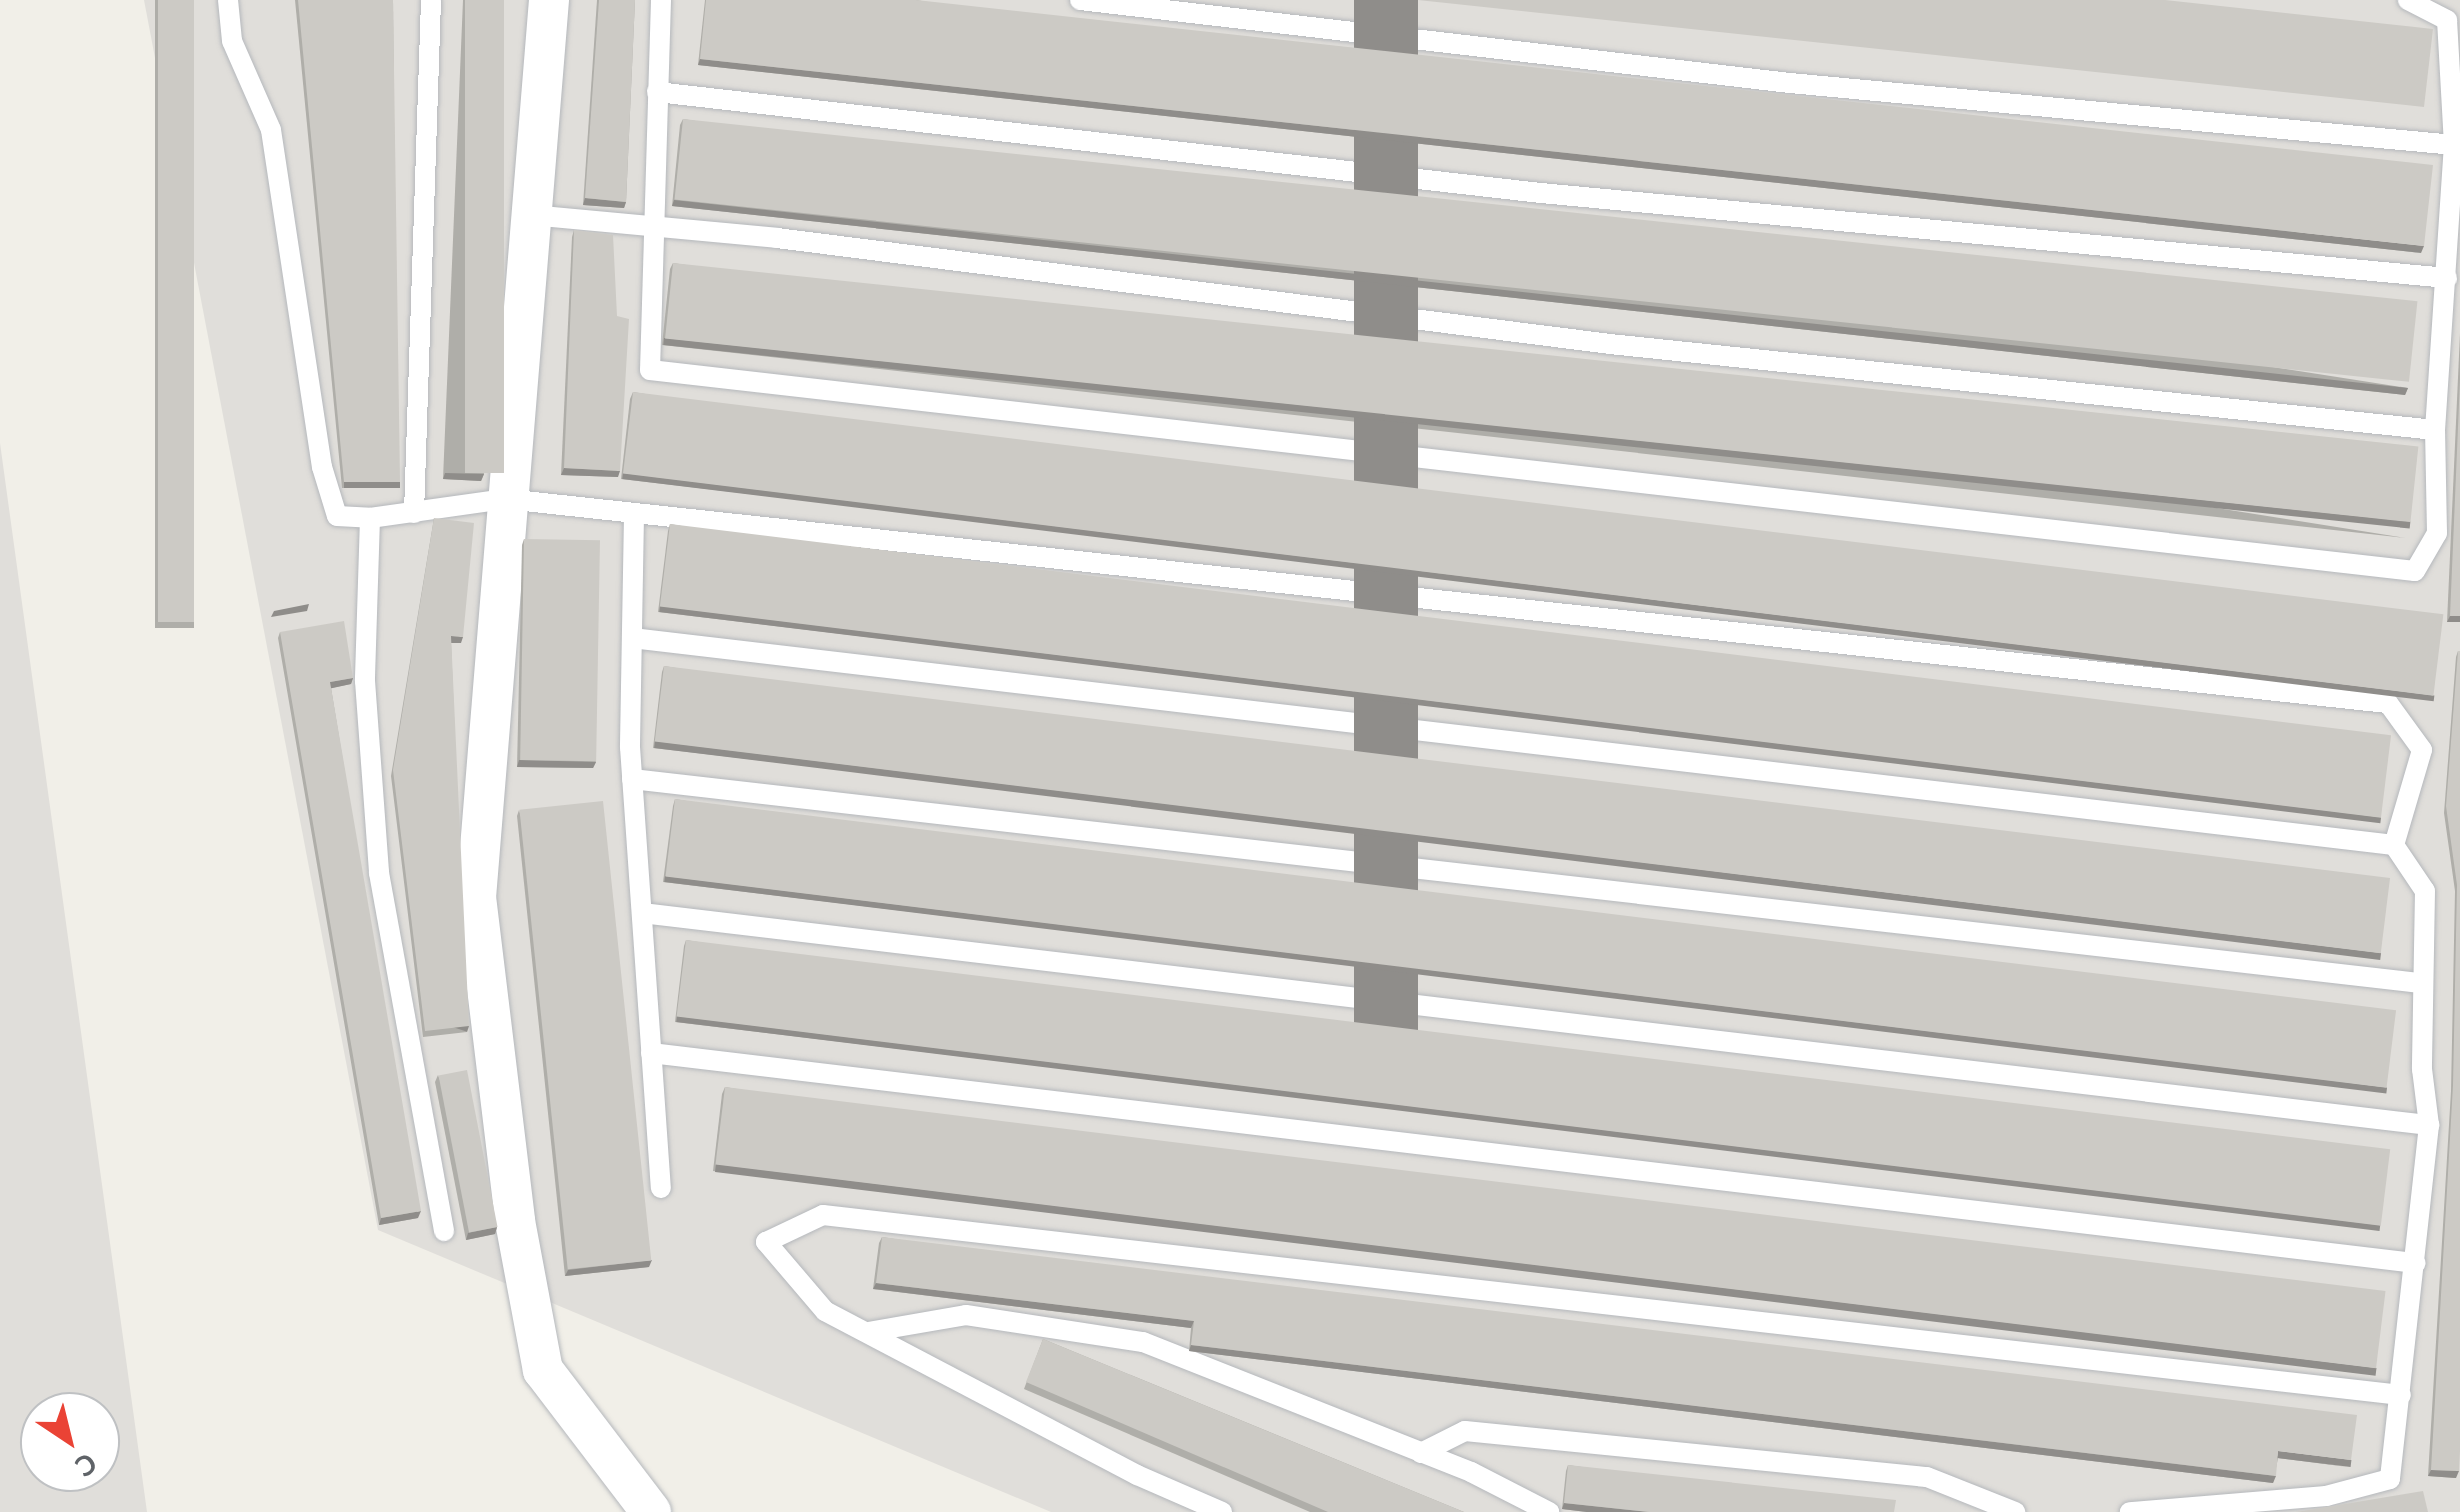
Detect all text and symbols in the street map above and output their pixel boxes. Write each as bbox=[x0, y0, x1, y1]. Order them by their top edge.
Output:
north arrow bbox=[20, 1392, 120, 1492]
text: С bbox=[68, 1446, 104, 1485]

